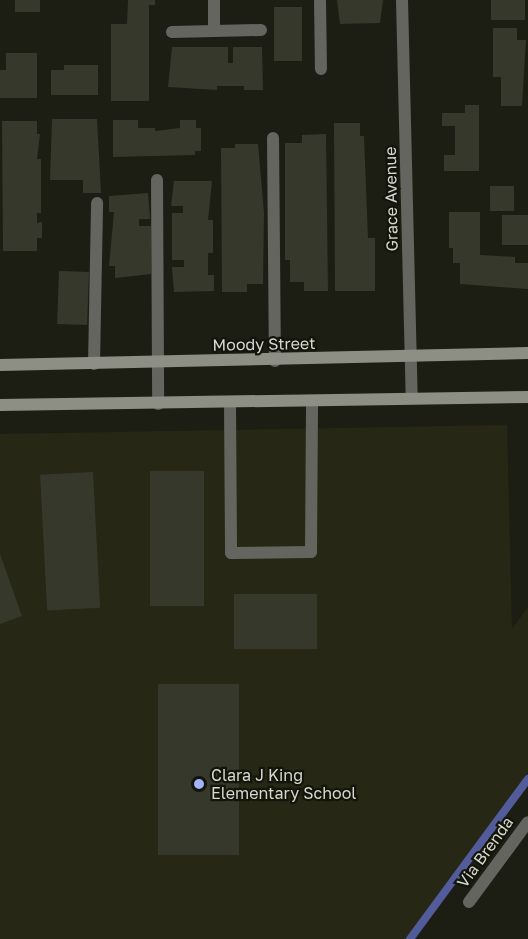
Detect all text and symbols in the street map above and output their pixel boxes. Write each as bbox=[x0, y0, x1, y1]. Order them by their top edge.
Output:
street label: Grace Avenue bbox=[380, 146, 402, 252]
street label: Moody Street bbox=[212, 334, 316, 354]
place label: Clara J King Elementary School bbox=[211, 765, 356, 803]
marker: Clara J King Elementary School bbox=[192, 777, 206, 791]
street label: Via Brenda bbox=[453, 813, 517, 891]

